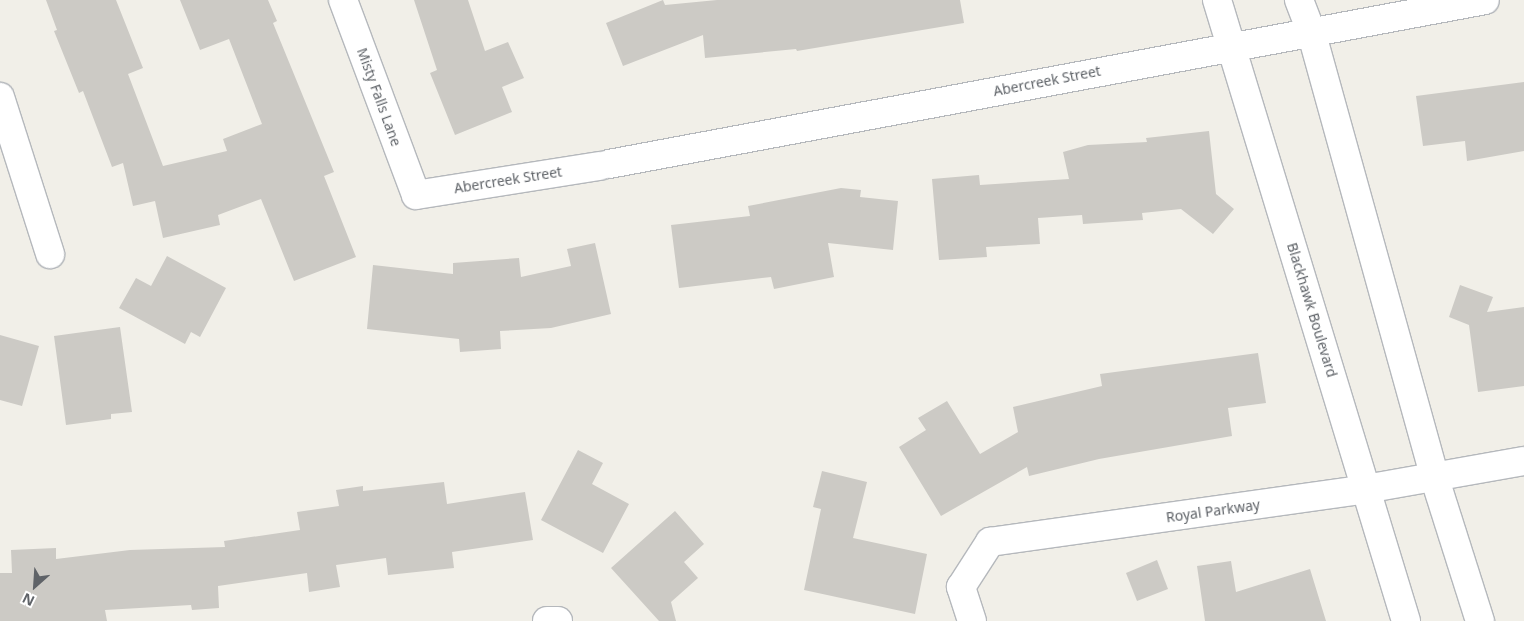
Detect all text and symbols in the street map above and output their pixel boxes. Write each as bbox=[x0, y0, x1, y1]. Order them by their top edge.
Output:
street label: Misty Falls Lane bbox=[353, 46, 405, 148]
street label: Abercreek Street bbox=[992, 62, 1102, 100]
street label: Abercreek Street bbox=[453, 163, 563, 197]
street label: Blackhawk Boulevard bbox=[1284, 241, 1340, 379]
street label: Royal Parkway bbox=[1165, 496, 1261, 526]
north arrow bbox=[10, 561, 60, 611]
text: N bbox=[19, 589, 37, 611]

